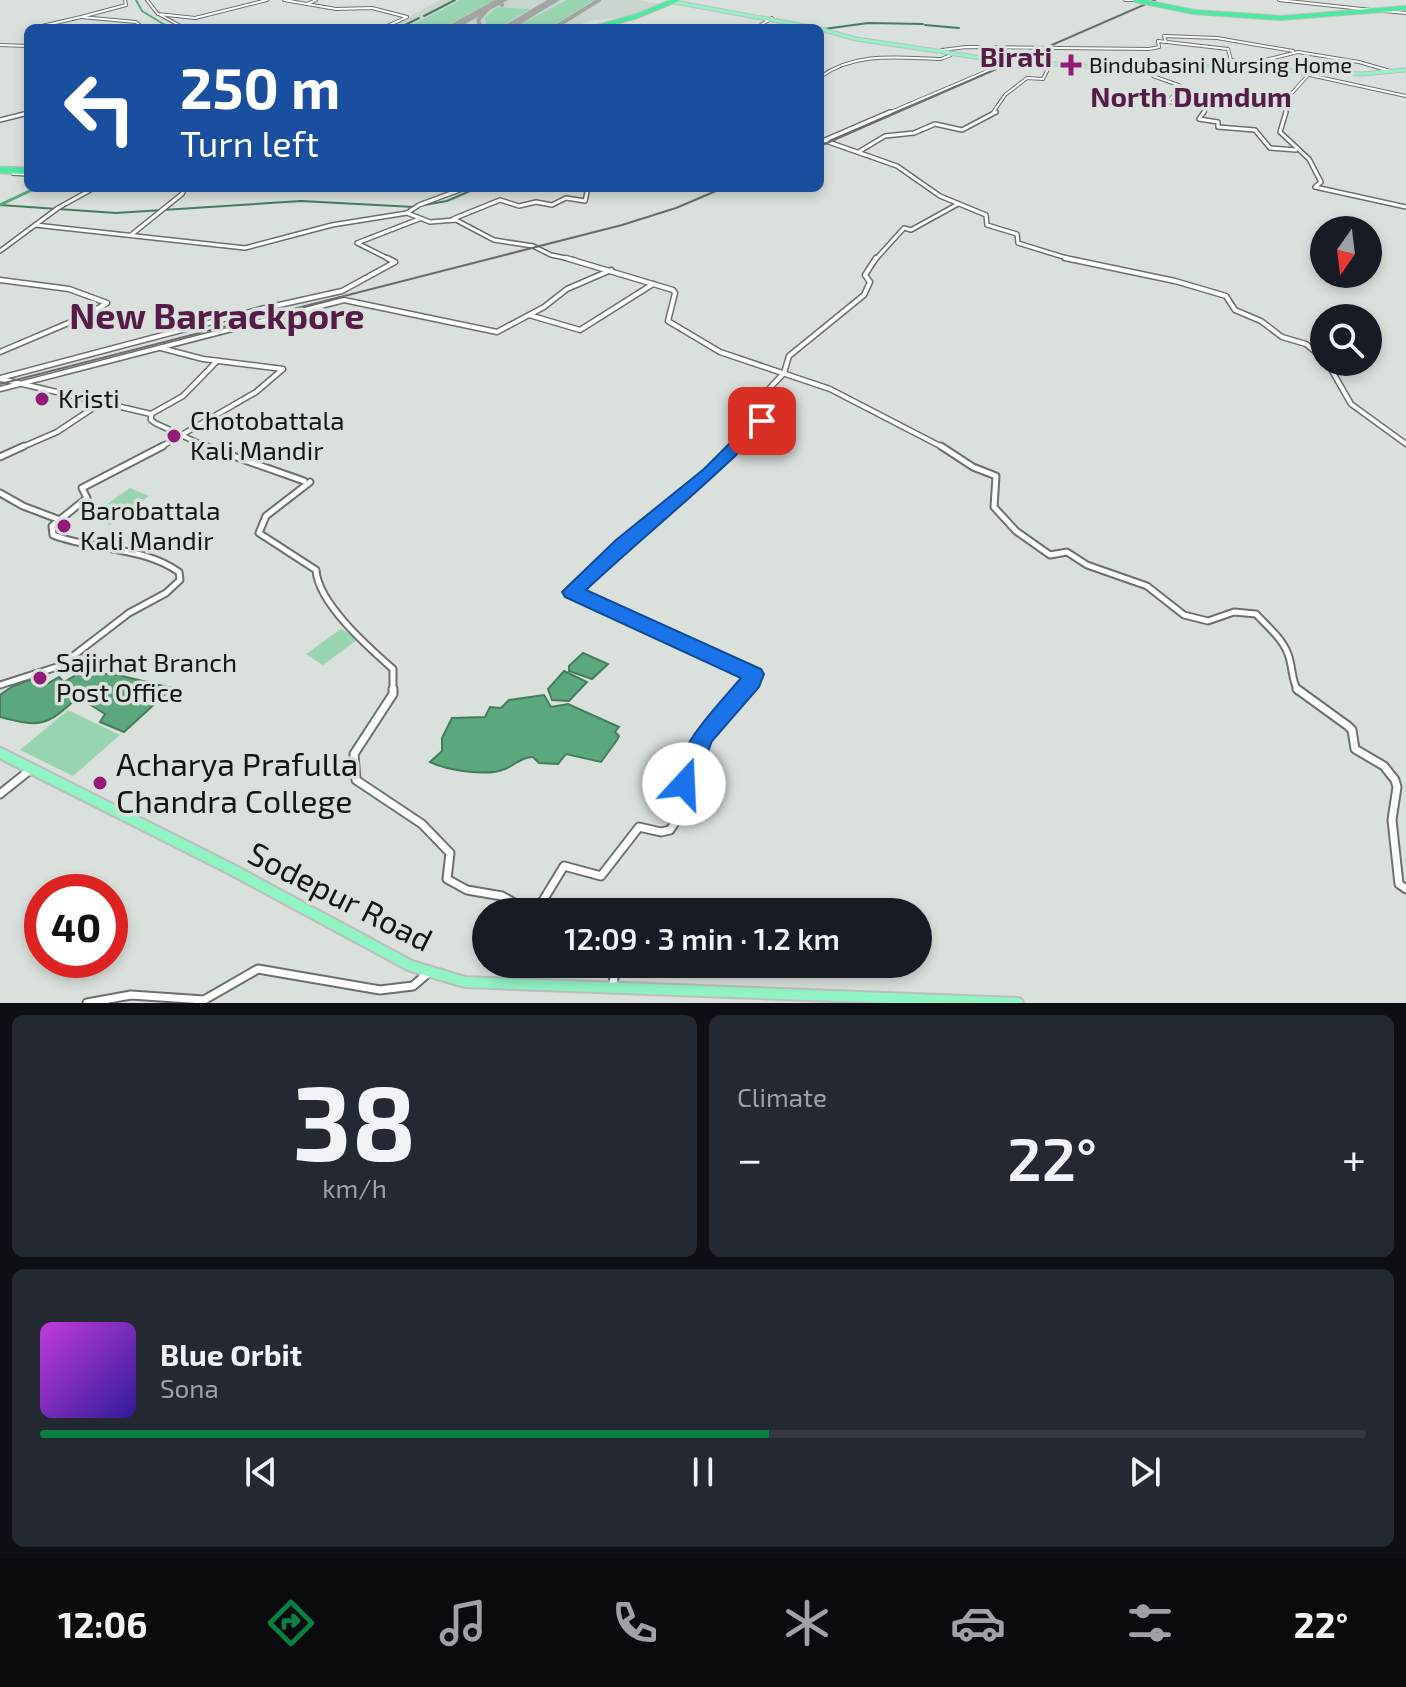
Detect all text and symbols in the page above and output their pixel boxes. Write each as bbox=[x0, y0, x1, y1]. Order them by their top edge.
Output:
district label: Birati bbox=[980, 39, 1052, 73]
place label: Bindubasini Nursing Home bbox=[1089, 51, 1352, 77]
text: 250 m bbox=[180, 53, 340, 120]
marker: Bindubasini Nursing Home bbox=[1060, 54, 1082, 76]
icon: left bbox=[48, 56, 152, 160]
district label: North Dumdum bbox=[1090, 79, 1292, 113]
text: Turn left bbox=[180, 121, 319, 164]
north arrow bbox=[1310, 216, 1382, 288]
map controls bbox=[1310, 216, 1382, 376]
district label: New Barrackpore bbox=[69, 293, 365, 336]
button: search bbox=[1310, 304, 1382, 376]
place label: Kristi bbox=[58, 382, 120, 413]
pin bbox=[728, 387, 796, 455]
marker: Kristi bbox=[33, 390, 51, 408]
icon: arrive bbox=[740, 399, 784, 443]
place label: Chotobattala Kali Mandir bbox=[190, 404, 345, 465]
marker: Chotobattala Kali Mandir bbox=[165, 427, 183, 445]
place label: Barobattala Kali Mandir bbox=[80, 494, 220, 555]
marker: Barobattala Kali Mandir bbox=[55, 517, 73, 535]
place label: Sajirhat Branch Post Office bbox=[56, 646, 237, 707]
marker: Sajirhat Branch Post Office bbox=[31, 669, 49, 687]
position arrow bbox=[642, 742, 726, 826]
place label: Acharya Prafulla Chandra College bbox=[116, 744, 358, 819]
marker: Acharya Prafulla Chandra College bbox=[91, 774, 109, 792]
street label: Sodepur Road bbox=[243, 833, 439, 958]
speed limit sign: 40 bbox=[24, 874, 128, 978]
text: 12:09 · 3 min · 1.2 km bbox=[564, 920, 840, 956]
text: 38 bbox=[293, 1057, 416, 1182]
text: Climate bbox=[737, 1081, 827, 1112]
text: 22° bbox=[1007, 1121, 1097, 1193]
text: − bbox=[737, 1131, 763, 1184]
text: + bbox=[1342, 1131, 1366, 1184]
text: km/h bbox=[322, 1172, 387, 1203]
text: Blue Orbit bbox=[160, 1336, 302, 1372]
text: Sona bbox=[160, 1372, 219, 1403]
icon: previous bbox=[239, 1450, 283, 1494]
icon: pause bbox=[681, 1450, 725, 1494]
icon: next bbox=[1123, 1450, 1167, 1494]
icon: directions bbox=[263, 1595, 319, 1651]
icon: music bbox=[435, 1595, 491, 1651]
icon: phone bbox=[607, 1595, 663, 1651]
icon: climate bbox=[779, 1595, 835, 1651]
icon: car bbox=[950, 1595, 1006, 1651]
icon: filters bbox=[1122, 1595, 1178, 1651]
text: 12:06 bbox=[58, 1602, 148, 1645]
text: 22° bbox=[1294, 1602, 1348, 1645]

